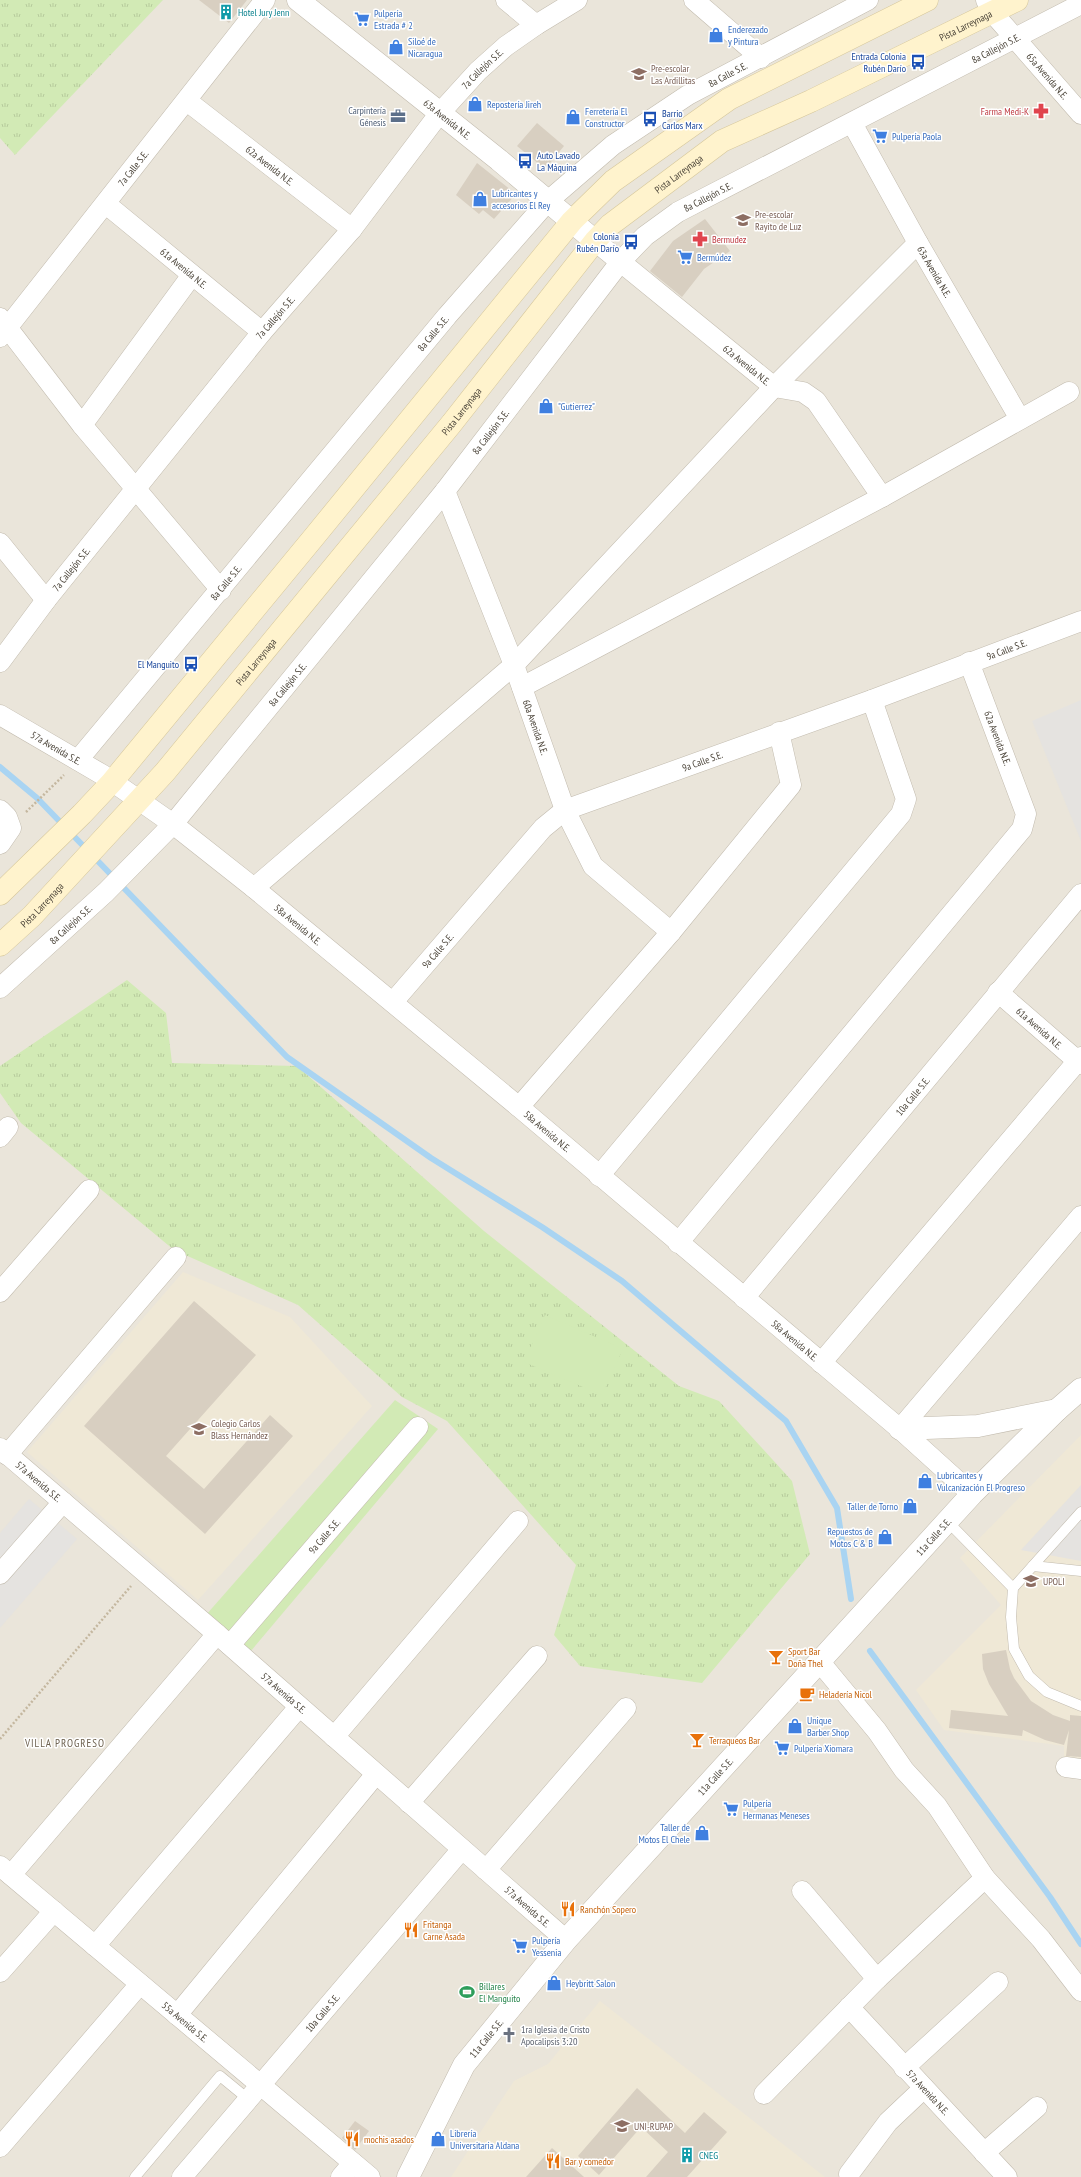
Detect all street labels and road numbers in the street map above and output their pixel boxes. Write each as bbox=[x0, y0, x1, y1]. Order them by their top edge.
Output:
street label: Pista Larreynaga bbox=[937, 7, 994, 44]
street label: 8a Callejón S.E. bbox=[969, 30, 1023, 66]
street label: 7a Callejón S.E. bbox=[459, 46, 506, 92]
street label: 65a Avenida N.E. bbox=[1023, 50, 1071, 102]
street label: 8a Calle S.E. bbox=[706, 59, 750, 90]
street label: 63a Avenida N.E. bbox=[421, 96, 474, 143]
street label: 62a Avenida N.E. bbox=[243, 143, 297, 189]
street label: 7a Calle S.E. bbox=[115, 148, 152, 189]
street label: Pista Larreynaga bbox=[652, 152, 705, 196]
street label: 8a Callejón S.E. bbox=[681, 179, 735, 215]
street label: 63a Avenida N.E. bbox=[914, 244, 954, 300]
street label: 61a Avenida N.E. bbox=[157, 245, 210, 292]
street label: 7a Callejón S.E. bbox=[253, 293, 298, 342]
street label: 8a Calle S.E. bbox=[415, 313, 452, 354]
street label: 62a Avenida N.E. bbox=[720, 342, 773, 389]
street label: Pista Larreynaga bbox=[439, 385, 484, 438]
street label: 8a Callejón S.E. bbox=[469, 407, 512, 457]
street label: 7a Callejón S.E. bbox=[50, 544, 93, 594]
street label: 8a Calle S.E. bbox=[208, 562, 245, 603]
street label: Pista Larreynaga bbox=[233, 636, 279, 688]
street label: 9a Calle S.E. bbox=[985, 636, 1029, 663]
street label: 8a Callejón S.E. bbox=[266, 660, 310, 709]
street label: 60a Avenida N.E. bbox=[520, 698, 551, 757]
street label: 62a Avenida N.E. bbox=[981, 709, 1014, 768]
street label: 57a Avenida S.E. bbox=[28, 728, 84, 768]
street label: 9a Calle S.E. bbox=[680, 748, 725, 775]
street label: Pista Larreynaga bbox=[18, 880, 67, 930]
street label: 58a Avenida N.E. bbox=[271, 901, 324, 948]
street label: 8a Callejón S.E. bbox=[47, 902, 95, 947]
street label: 9a Calle S.E. bbox=[419, 930, 457, 971]
street label: 61a Avenida N.E. bbox=[1013, 1005, 1065, 1052]
street label: 10a Calle S.E. bbox=[893, 1074, 933, 1118]
street label: 58a Avenida N.E. bbox=[521, 1108, 574, 1155]
street label: 58a Avenida N.E. bbox=[768, 1317, 821, 1364]
street label: 57a Avenida S.E. bbox=[13, 1458, 64, 1505]
street label: 11a Calle S.E. bbox=[913, 1515, 954, 1559]
street label: 9a Calle S.E. bbox=[306, 1516, 343, 1556]
street label: 57a Avenida S.E. bbox=[258, 1670, 309, 1717]
street label: 11a Calle S.E. bbox=[695, 1755, 736, 1798]
street label: 57a Avenida S.E. bbox=[502, 1883, 553, 1930]
street label: 10a Calle S.E. bbox=[303, 1991, 343, 2035]
street label: 55a Avenida S.E. bbox=[159, 1999, 211, 2045]
street label: 11a Calle S.E. bbox=[467, 2016, 506, 2061]
street label: 57a Avenida N.E. bbox=[903, 2067, 952, 2118]

